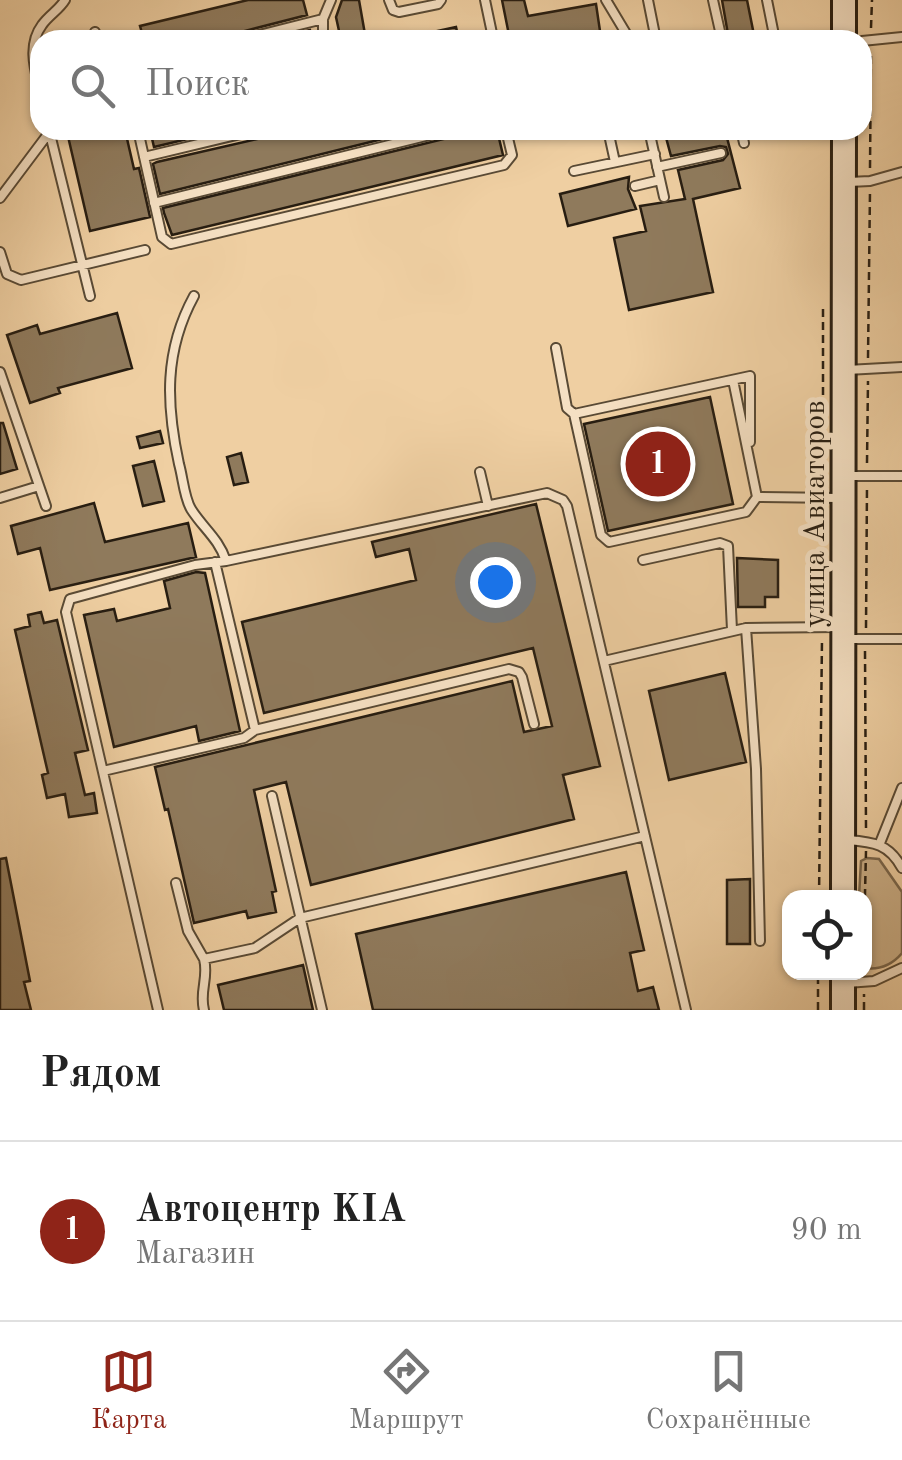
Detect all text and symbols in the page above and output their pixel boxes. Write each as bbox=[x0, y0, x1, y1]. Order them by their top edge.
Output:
search box bbox=[30, 30, 872, 140]
icon: search bbox=[65, 58, 120, 113]
text: Поиск bbox=[145, 66, 250, 104]
street label: улица Авиаторов bbox=[801, 400, 831, 628]
pin: 1 bbox=[626, 426, 690, 502]
your location bbox=[470, 557, 521, 608]
map controls bbox=[782, 890, 872, 980]
button: locate bbox=[782, 890, 872, 980]
text: Рядом bbox=[40, 1054, 162, 1096]
text: Автоцентр KIA bbox=[135, 1192, 406, 1230]
text: 1 bbox=[63, 1215, 82, 1247]
text: 90 m bbox=[791, 1215, 862, 1247]
text: Магазин bbox=[135, 1239, 255, 1271]
tab: Карта bbox=[91, 1344, 167, 1439]
tab: Маршрут bbox=[349, 1344, 464, 1439]
tab: Сохранённые bbox=[646, 1344, 811, 1439]

